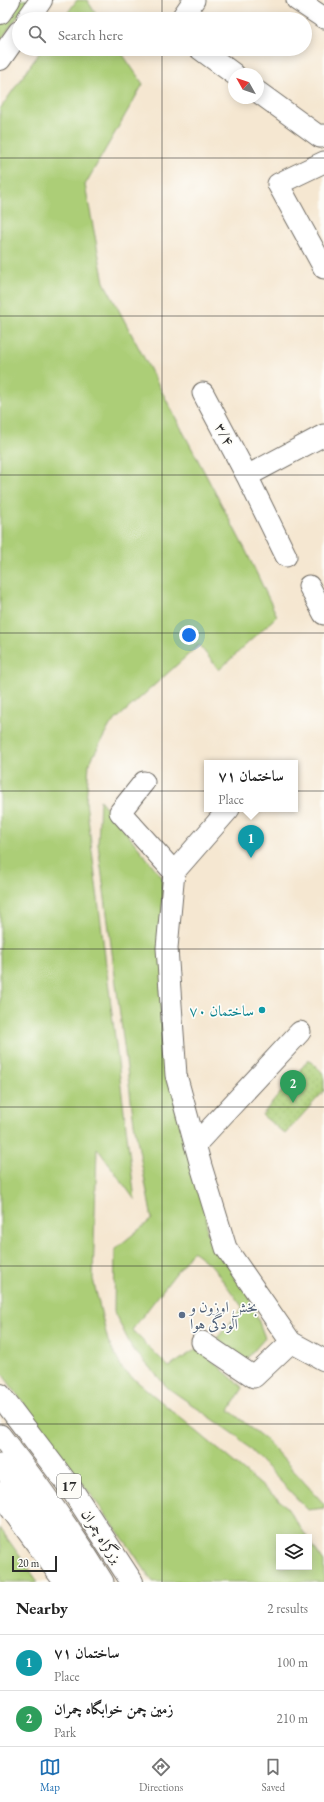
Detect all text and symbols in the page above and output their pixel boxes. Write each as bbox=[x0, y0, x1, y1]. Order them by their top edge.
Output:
search box bbox=[12, 12, 312, 56]
icon: search bbox=[26, 23, 48, 45]
text: Search here bbox=[58, 25, 123, 44]
north arrow bbox=[228, 68, 264, 104]
street label: ۳/۴ bbox=[211, 419, 239, 449]
your location bbox=[179, 625, 199, 645]
popup bbox=[204, 760, 298, 812]
text: ساختمان ۷۱ bbox=[218, 766, 284, 785]
text: Place bbox=[218, 791, 244, 808]
pin: 1 bbox=[238, 825, 264, 858]
place label: ساختمان ۷۰ bbox=[189, 1001, 254, 1020]
marker: ساختمان ۷۰ bbox=[257, 1005, 267, 1015]
pin: 2 bbox=[280, 1070, 306, 1103]
place label: بخش اوزون و آلودگی هوا bbox=[188, 1297, 258, 1333]
marker: بخش اوزون و آلودگی هوا bbox=[177, 1310, 187, 1320]
road number: 17 bbox=[57, 1474, 81, 1498]
street label: بزرگراه چمران bbox=[77, 1505, 127, 1568]
map controls bbox=[276, 1534, 312, 1570]
button: layers bbox=[276, 1534, 312, 1570]
scale bar bbox=[12, 1554, 57, 1573]
text: 20 m bbox=[18, 1556, 39, 1570]
text: Nearby bbox=[16, 1597, 68, 1619]
text: 2 results bbox=[267, 1600, 308, 1617]
text: ساختمان ۷۱ bbox=[54, 1643, 120, 1662]
text: 1 bbox=[26, 1654, 32, 1671]
text: 100 m bbox=[277, 1654, 308, 1671]
text: Place bbox=[54, 1668, 80, 1685]
text: زمین چمن خوابگاه چمران bbox=[54, 1699, 173, 1718]
text: 2 bbox=[26, 1710, 32, 1727]
text: 210 m bbox=[277, 1710, 308, 1727]
text: Park bbox=[54, 1724, 76, 1741]
tab: Map bbox=[39, 1756, 61, 1794]
tab: Directions bbox=[139, 1756, 183, 1794]
tab: Saved bbox=[261, 1756, 285, 1794]

